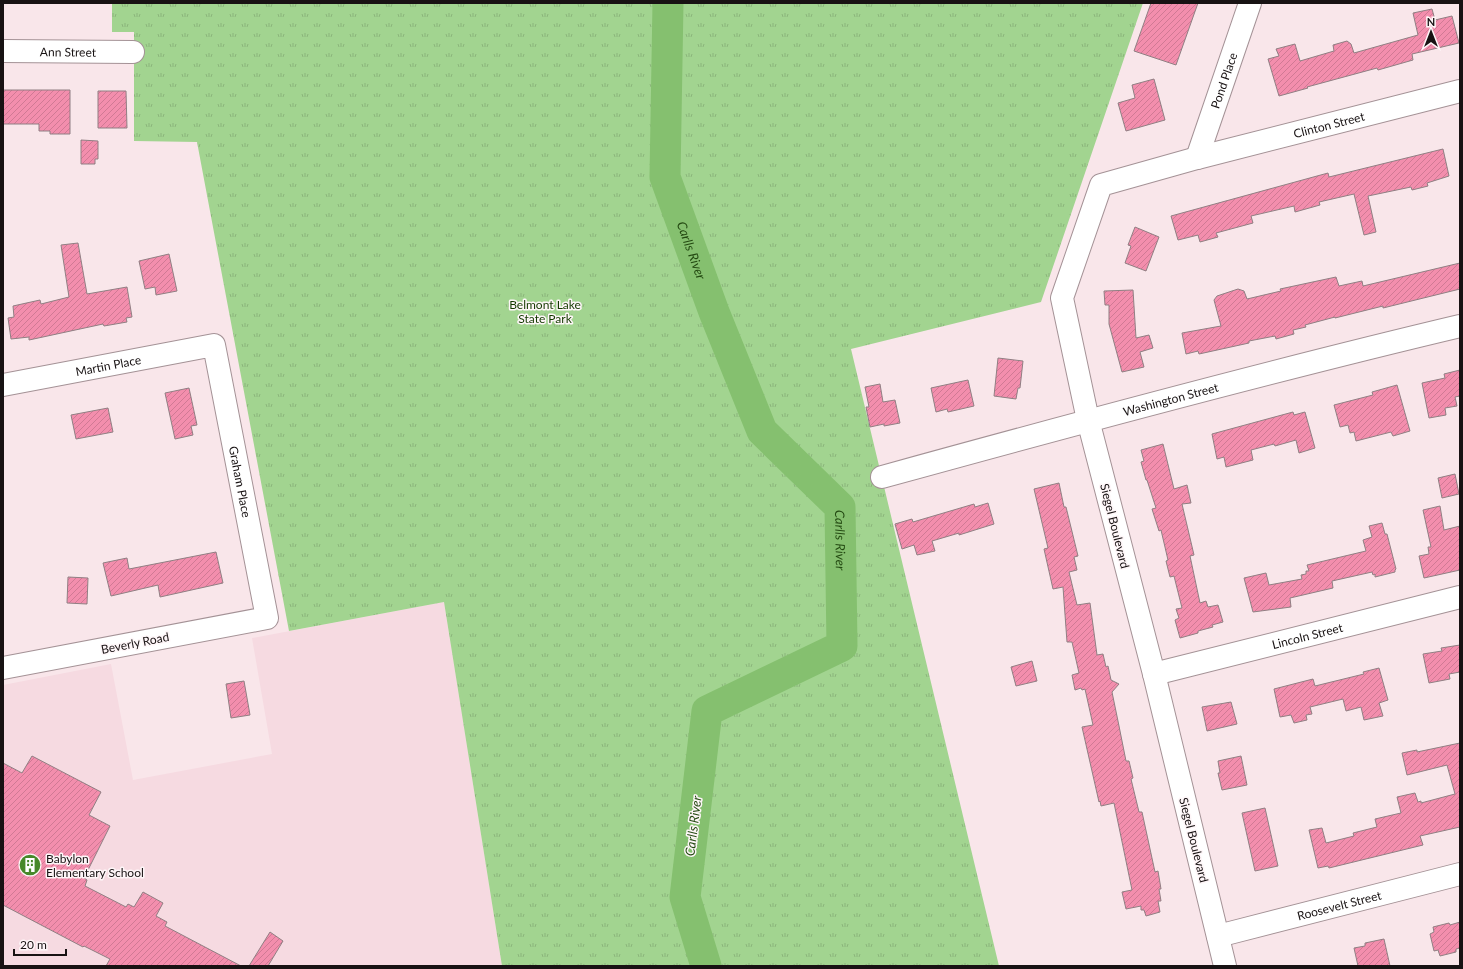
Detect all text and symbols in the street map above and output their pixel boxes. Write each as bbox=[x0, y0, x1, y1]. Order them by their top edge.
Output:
north arrow bbox=[1411, 12, 1451, 52]
text: N bbox=[1427, 15, 1435, 28]
street label: Ann Street bbox=[40, 44, 97, 59]
street label: Pond Place bbox=[1207, 50, 1240, 110]
street label: Clinton Street bbox=[1292, 108, 1367, 141]
water label: Carlls River bbox=[674, 219, 710, 282]
park label: Belmont Lake State Park bbox=[509, 297, 581, 326]
street label: Martin Place bbox=[74, 352, 142, 379]
street label: Washington Street bbox=[1121, 379, 1221, 419]
street label: Graham Place bbox=[226, 445, 255, 519]
street label: Siegel Boulevard bbox=[1097, 482, 1133, 570]
water label: Carlls River bbox=[832, 510, 849, 571]
street label: Lincoln Street bbox=[1270, 619, 1345, 652]
street label: Beverly Road bbox=[100, 629, 170, 657]
water label: Carlls River bbox=[681, 794, 705, 857]
street label: Siegel Boulevard bbox=[1176, 796, 1212, 884]
place label: Babylon Elementary School bbox=[46, 851, 144, 880]
building icon: Babylon Elementary School bbox=[17, 852, 43, 878]
street label: Roosevelt Street bbox=[1295, 887, 1383, 923]
scale bar bbox=[14, 931, 66, 957]
text: 20 m bbox=[20, 937, 47, 952]

